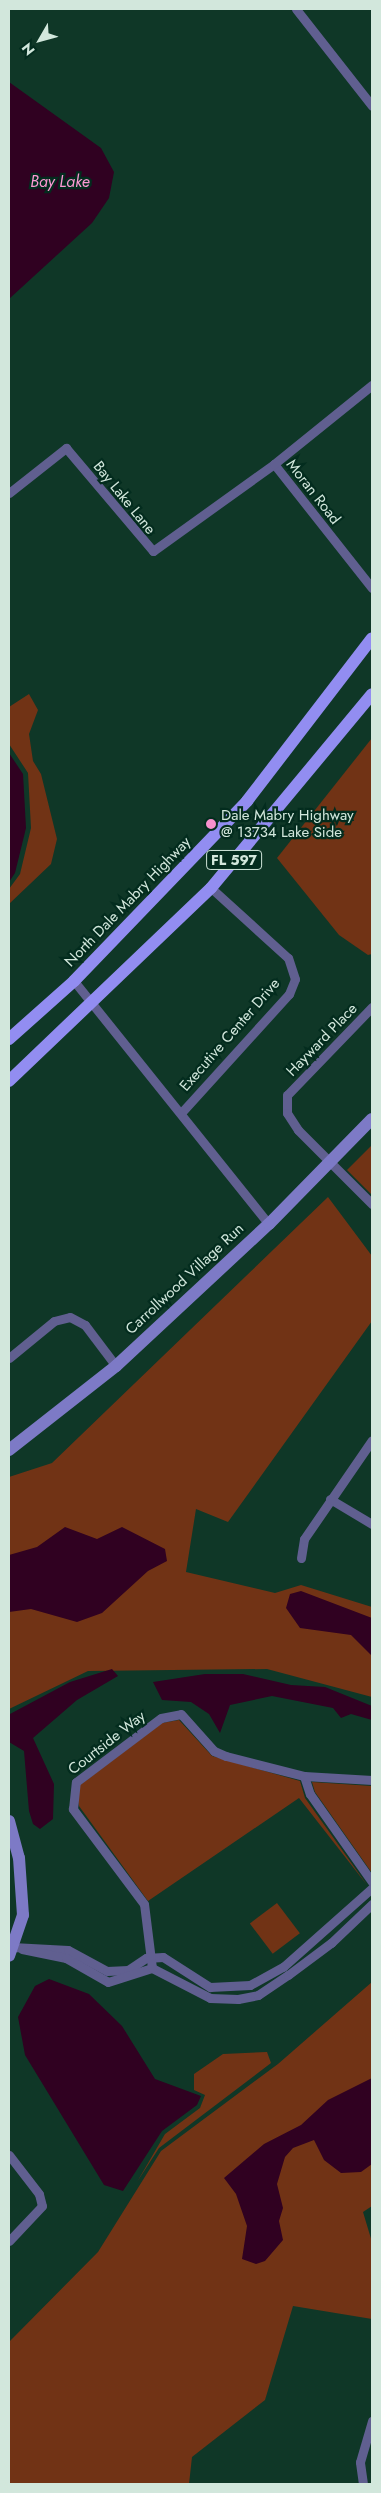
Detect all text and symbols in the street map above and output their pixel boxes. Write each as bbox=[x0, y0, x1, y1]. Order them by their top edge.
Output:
north arrow bbox=[15, 15, 65, 65]
text: N bbox=[17, 39, 39, 60]
water label: Bay Lake bbox=[30, 172, 90, 192]
street label: Moran Road bbox=[282, 456, 344, 528]
street label: Bay Lake Lane bbox=[89, 458, 159, 538]
place label: Dale Mabry Highway @ 13734 Lake Side bbox=[221, 806, 354, 841]
marker: Dale Mabry Highway @ 13734 Lake Side bbox=[205, 818, 217, 830]
street label: North Dale Mabry Highway bbox=[61, 833, 195, 971]
road number: FL 597 bbox=[205, 848, 263, 872]
street label: Executive Center Drive bbox=[176, 975, 284, 1095]
street label: Hayward Place bbox=[283, 1000, 361, 1080]
street label: Carrollwood Village Run bbox=[122, 1220, 248, 1338]
street label: Courtside Way bbox=[65, 1707, 149, 1779]

